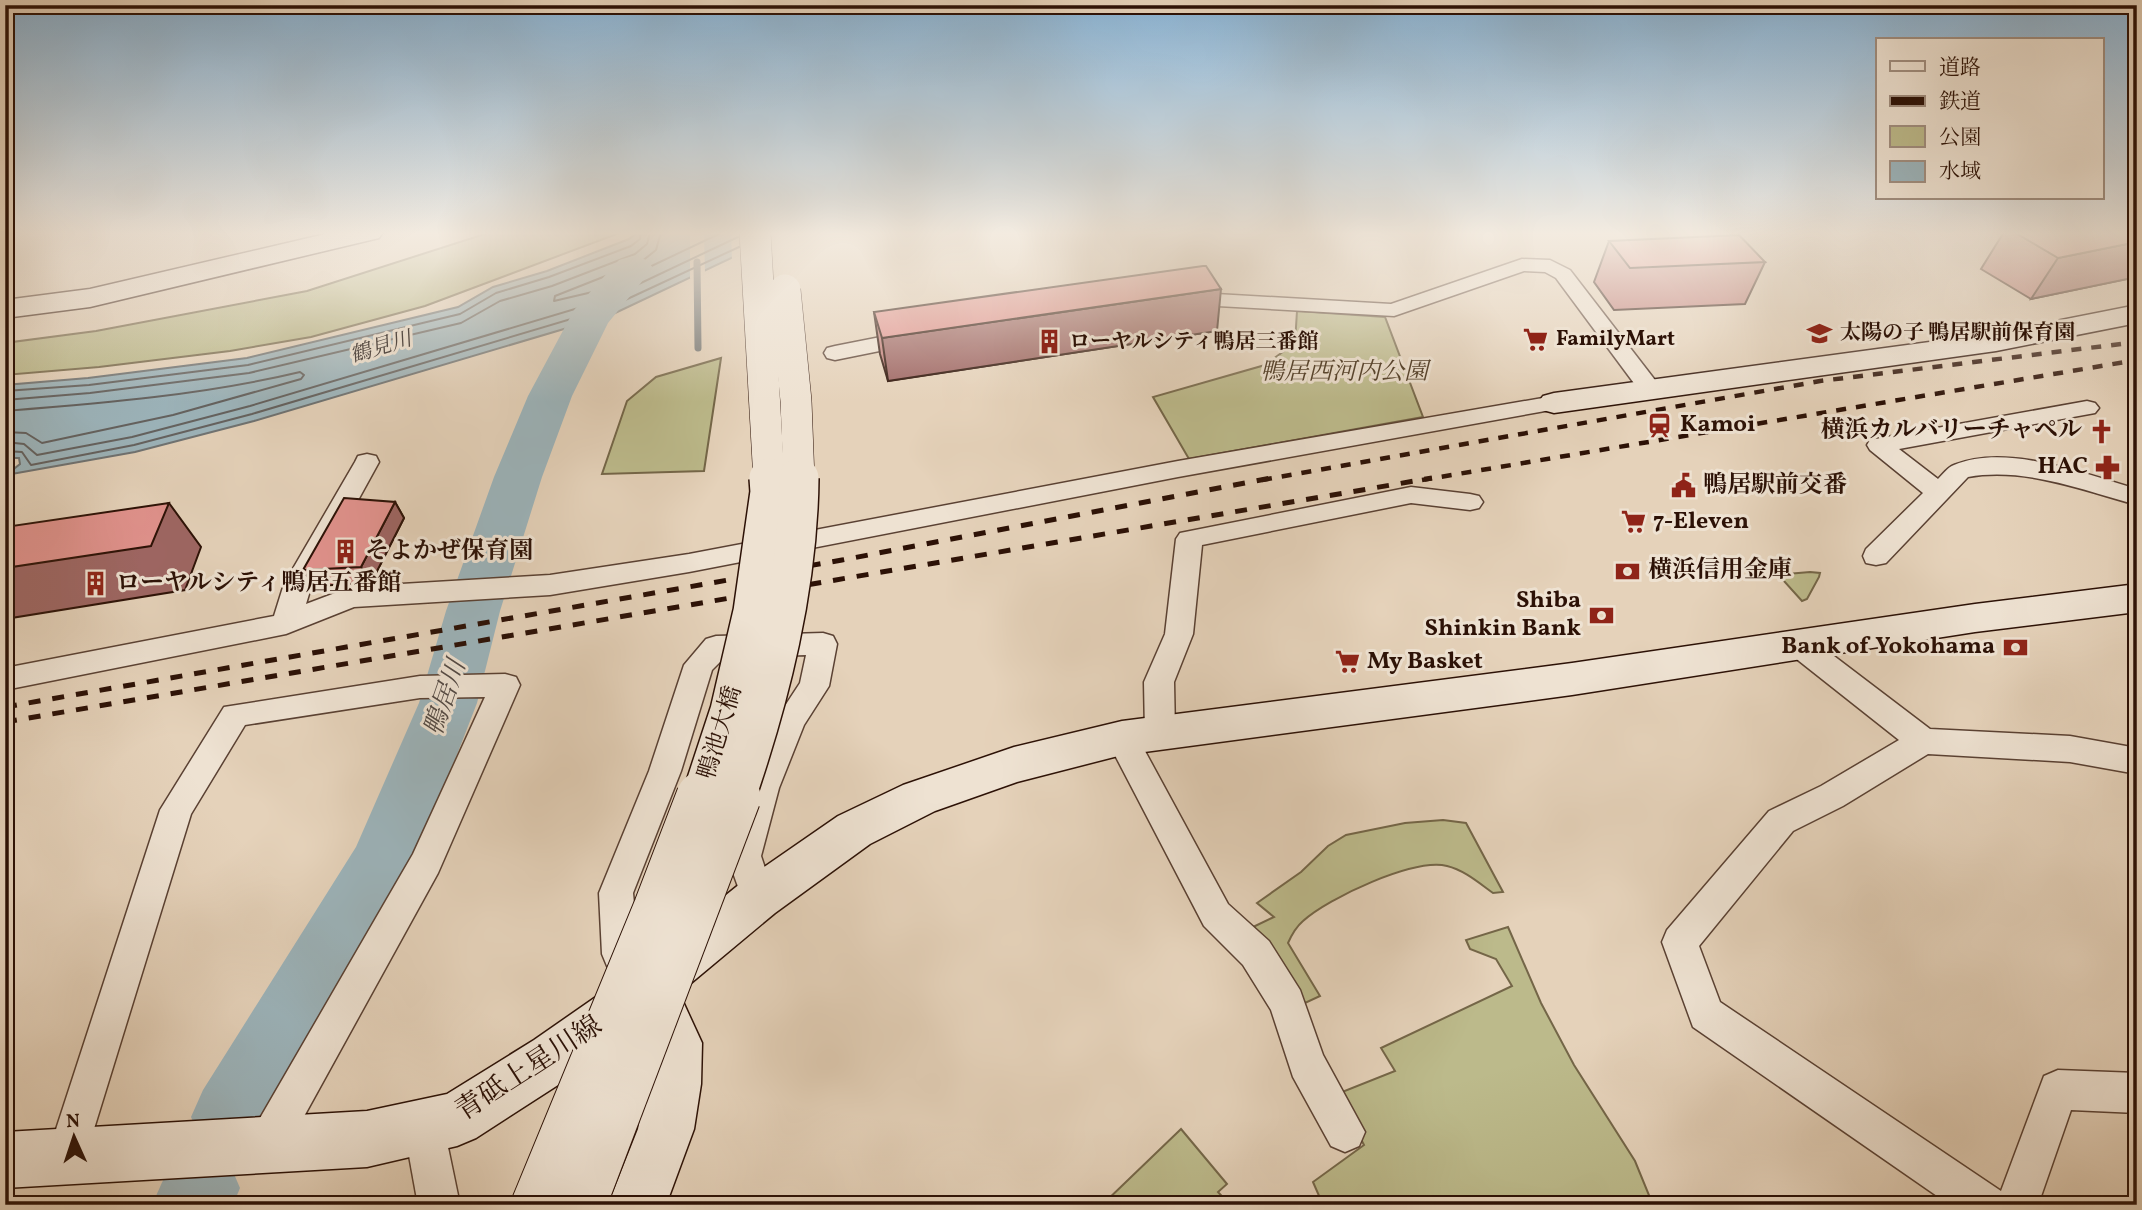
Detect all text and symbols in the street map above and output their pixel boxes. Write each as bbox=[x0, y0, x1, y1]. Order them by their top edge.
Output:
legend bbox=[1876, 38, 2104, 200]
text: 道路 bbox=[1939, 54, 1981, 83]
text: 鉄道 bbox=[1939, 88, 1981, 117]
text: 公園 bbox=[1939, 124, 1981, 153]
text: 水域 bbox=[1939, 158, 1981, 187]
school or university icon: 太陽の子 鴨居駅前保育園 bbox=[1806, 319, 1834, 347]
place label: 太陽の子 鴨居駅前保育園 bbox=[1840, 319, 2075, 348]
water label: 鶴見川 bbox=[347, 324, 417, 371]
supermarket icon: FamilyMart bbox=[1522, 325, 1550, 353]
place label: FamilyMart bbox=[1556, 325, 1675, 354]
building icon: ローヤルシティ鴨居三番館 bbox=[1035, 328, 1063, 356]
place label: ローヤルシティ鴨居三番館 bbox=[1069, 328, 1319, 357]
park label: 鴨居西河内公園 bbox=[1260, 356, 1432, 390]
place label: Kamoi bbox=[1680, 408, 1755, 442]
station icon: Kamoi bbox=[1646, 411, 1674, 439]
place label: 横浜カルバリーチャペル bbox=[1820, 414, 2082, 448]
church icon: 横浜カルバリーチャペル bbox=[2088, 417, 2116, 445]
place label: HAC bbox=[2038, 450, 2088, 484]
pharmacy icon: HAC bbox=[2094, 453, 2122, 481]
place label: 鴨居駅前交番 bbox=[1703, 469, 1847, 503]
public building icon: 鴨居駅前交番 bbox=[1669, 472, 1697, 500]
place label: 7-Eleven bbox=[1653, 505, 1749, 539]
supermarket icon: 7-Eleven bbox=[1619, 508, 1647, 536]
place label: そよかぜ保育園 bbox=[365, 535, 533, 569]
building icon: そよかぜ保育園 bbox=[331, 538, 359, 566]
place label: 横浜信用金庫 bbox=[1648, 554, 1792, 588]
bank icon: 横浜信用金庫 bbox=[1614, 557, 1642, 585]
place label: ローヤルシティ鴨居五番館 bbox=[116, 567, 401, 601]
building icon: ローヤルシティ鴨居五番館 bbox=[82, 570, 110, 598]
place label: Shiba Shinkin Bank bbox=[1424, 584, 1581, 646]
bank icon: Shiba Shinkin Bank bbox=[1587, 601, 1615, 629]
place label: Bank of Yokohama bbox=[1781, 630, 1995, 664]
bank icon: Bank of Yokohama bbox=[2001, 633, 2029, 661]
place label: My Basket bbox=[1367, 645, 1483, 679]
supermarket icon: My Basket bbox=[1333, 648, 1361, 676]
water label: 鴨居川 bbox=[416, 652, 477, 741]
street label: 鴨池大橋 bbox=[691, 682, 751, 784]
street label: 青砥上星川線 bbox=[448, 1007, 610, 1131]
north arrow bbox=[38, 1102, 108, 1172]
text: N bbox=[66, 1109, 81, 1135]

